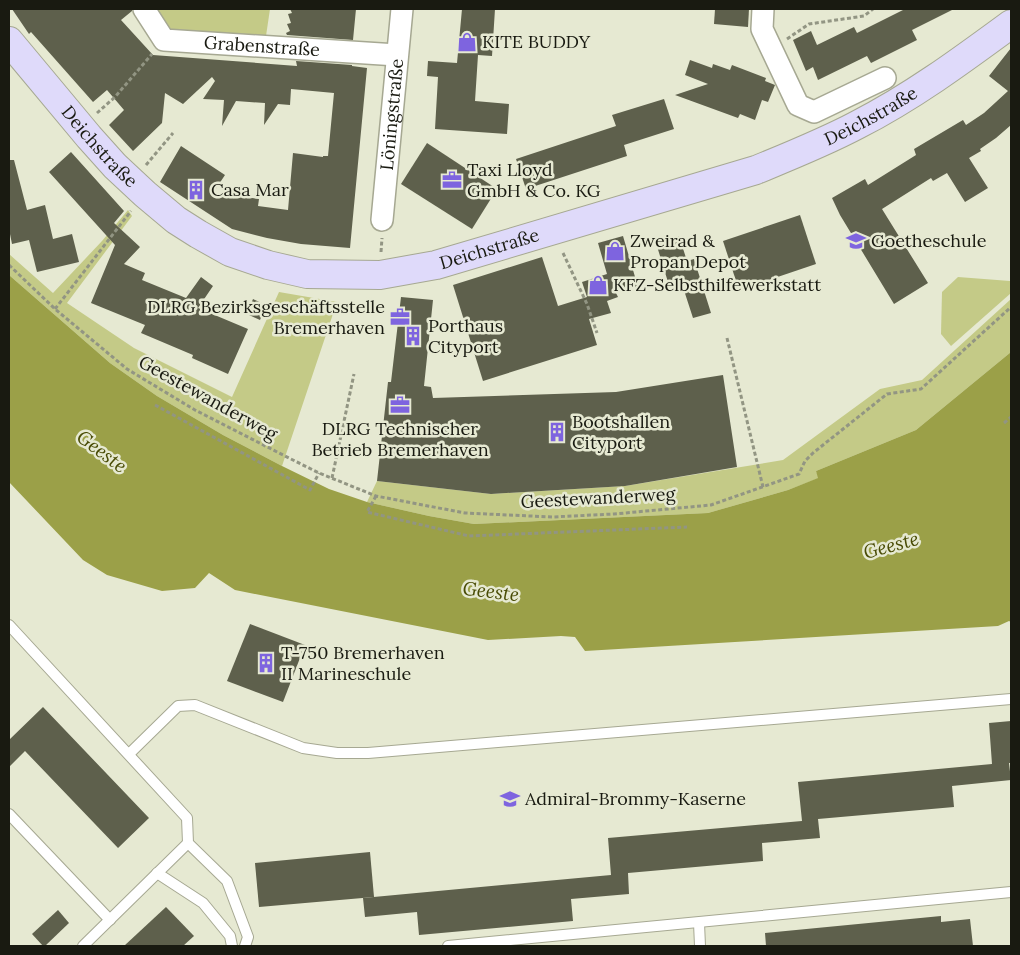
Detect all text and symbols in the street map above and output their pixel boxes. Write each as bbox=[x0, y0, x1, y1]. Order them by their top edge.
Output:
place label: KITE BUDDY bbox=[482, 30, 591, 53]
street label: Grabenstraße bbox=[203, 31, 321, 61]
shop icon: KITE BUDDY bbox=[456, 31, 478, 53]
street label: Löningstraße bbox=[375, 57, 408, 171]
street label: Deichstraße bbox=[820, 81, 922, 150]
street label: Deichstraße bbox=[57, 101, 143, 192]
place label: Taxi Lloyd GmbH & Co. KG bbox=[467, 158, 601, 202]
office icon: Taxi Lloyd GmbH & Co. KG bbox=[441, 169, 463, 191]
place label: Casa Mar bbox=[211, 178, 289, 201]
building icon: Casa Mar bbox=[185, 179, 207, 201]
street label: Deichstraße bbox=[437, 223, 542, 274]
place label: Zweirad & Propan Depot bbox=[630, 229, 746, 273]
place label: Goetheschule bbox=[871, 229, 987, 252]
school or university icon: Goetheschule bbox=[845, 230, 867, 252]
shop icon: Zweirad & Propan Depot bbox=[604, 240, 626, 262]
place label: KFZ-Selbsthilfewerkstatt bbox=[613, 273, 821, 296]
shop icon: KFZ-Selbsthilfewerkstatt bbox=[587, 274, 609, 296]
place label: DLRG Bezirksgeschäftsstelle Bremerhaven bbox=[147, 295, 385, 339]
office icon: DLRG Bezirksgeschäftsstelle Bremerhaven bbox=[389, 306, 411, 328]
place label: Porthaus Cityport bbox=[428, 314, 503, 358]
building icon: Porthaus Cityport bbox=[402, 325, 424, 347]
street label: Geestewanderweg bbox=[135, 350, 282, 446]
office icon: DLRG Technischer Betrieb Bremerhaven bbox=[389, 394, 411, 416]
place label: Bootshallen Cityport bbox=[572, 410, 670, 454]
place label: DLRG Technischer Betrieb Bremerhaven bbox=[311, 417, 489, 461]
building icon: Bootshallen Cityport bbox=[546, 421, 568, 443]
water label: Geeste bbox=[72, 424, 132, 478]
street label: Geestewanderweg bbox=[520, 482, 677, 513]
water label: Geeste bbox=[861, 526, 921, 564]
water label: Geeste bbox=[461, 576, 521, 606]
place label: T-750 Bremerhaven II Marineschule bbox=[281, 641, 445, 685]
building icon: T-750 Bremerhaven II Marineschule bbox=[255, 652, 277, 674]
place label: Admiral-Brommy-Kaserne bbox=[524, 787, 746, 810]
school or university icon: Admiral-Brommy-Kaserne bbox=[499, 788, 521, 810]

